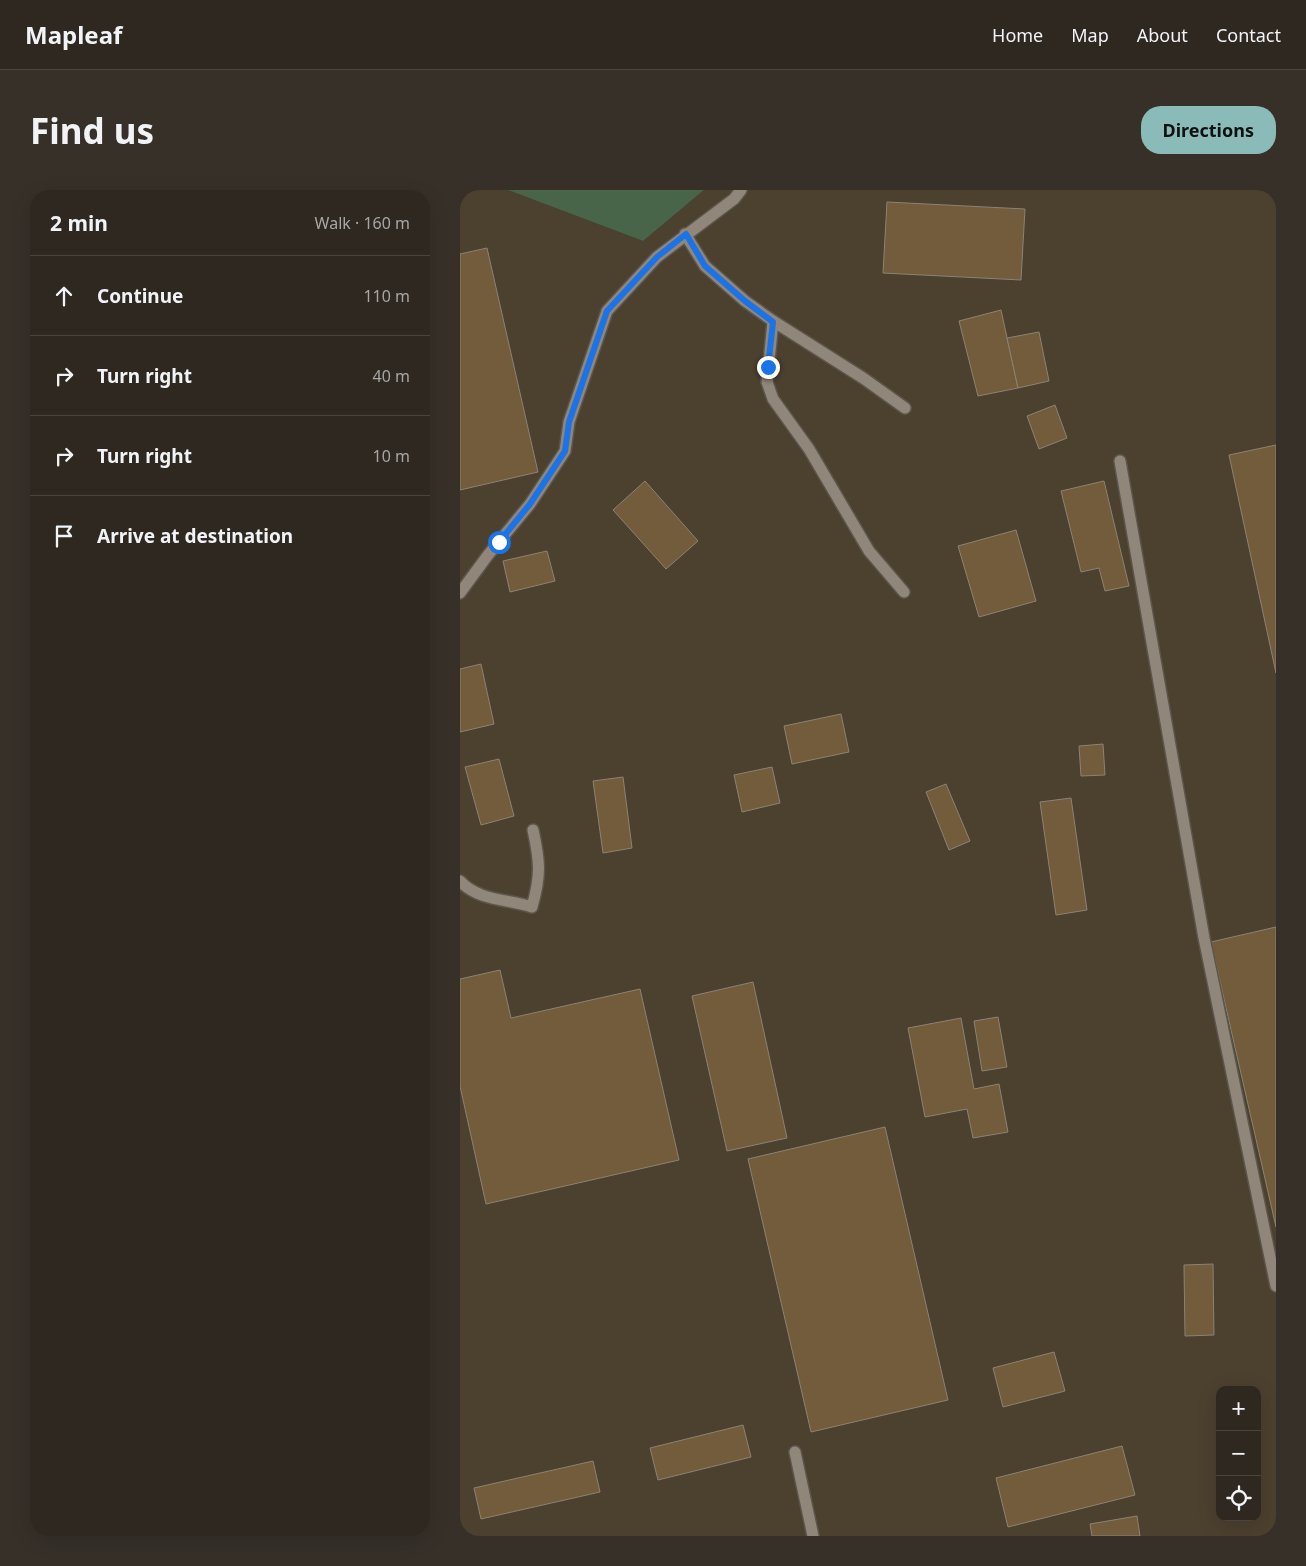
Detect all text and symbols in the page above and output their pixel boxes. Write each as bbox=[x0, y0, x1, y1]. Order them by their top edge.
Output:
text: Mapleaf bbox=[25, 18, 122, 51]
text: Home bbox=[992, 23, 1043, 47]
text: Map bbox=[1071, 23, 1109, 47]
text: About bbox=[1137, 23, 1188, 47]
text: Contact bbox=[1216, 23, 1281, 47]
button: Directions bbox=[1141, 106, 1276, 154]
text: Find us bbox=[30, 107, 154, 154]
text: 2 min bbox=[50, 209, 108, 237]
text: Walk · 160 m bbox=[315, 212, 410, 234]
icon: ahead bbox=[50, 282, 78, 310]
text: Continue bbox=[97, 283, 183, 309]
text: 110 m bbox=[363, 285, 410, 307]
route end bbox=[757, 356, 780, 379]
icon: right bbox=[50, 362, 78, 390]
text: Turn right bbox=[97, 363, 192, 389]
text: 40 m bbox=[373, 365, 410, 387]
icon: right bbox=[50, 442, 78, 470]
text: Turn right bbox=[97, 443, 192, 469]
text: 10 m bbox=[373, 445, 410, 467]
icon: arrive bbox=[50, 522, 78, 550]
text: Arrive at destination bbox=[97, 523, 293, 549]
route start bbox=[488, 531, 511, 554]
map controls bbox=[1216, 1386, 1261, 1521]
button: + bbox=[1216, 1386, 1261, 1431]
button: − bbox=[1216, 1431, 1261, 1476]
button: locate bbox=[1216, 1476, 1261, 1521]

